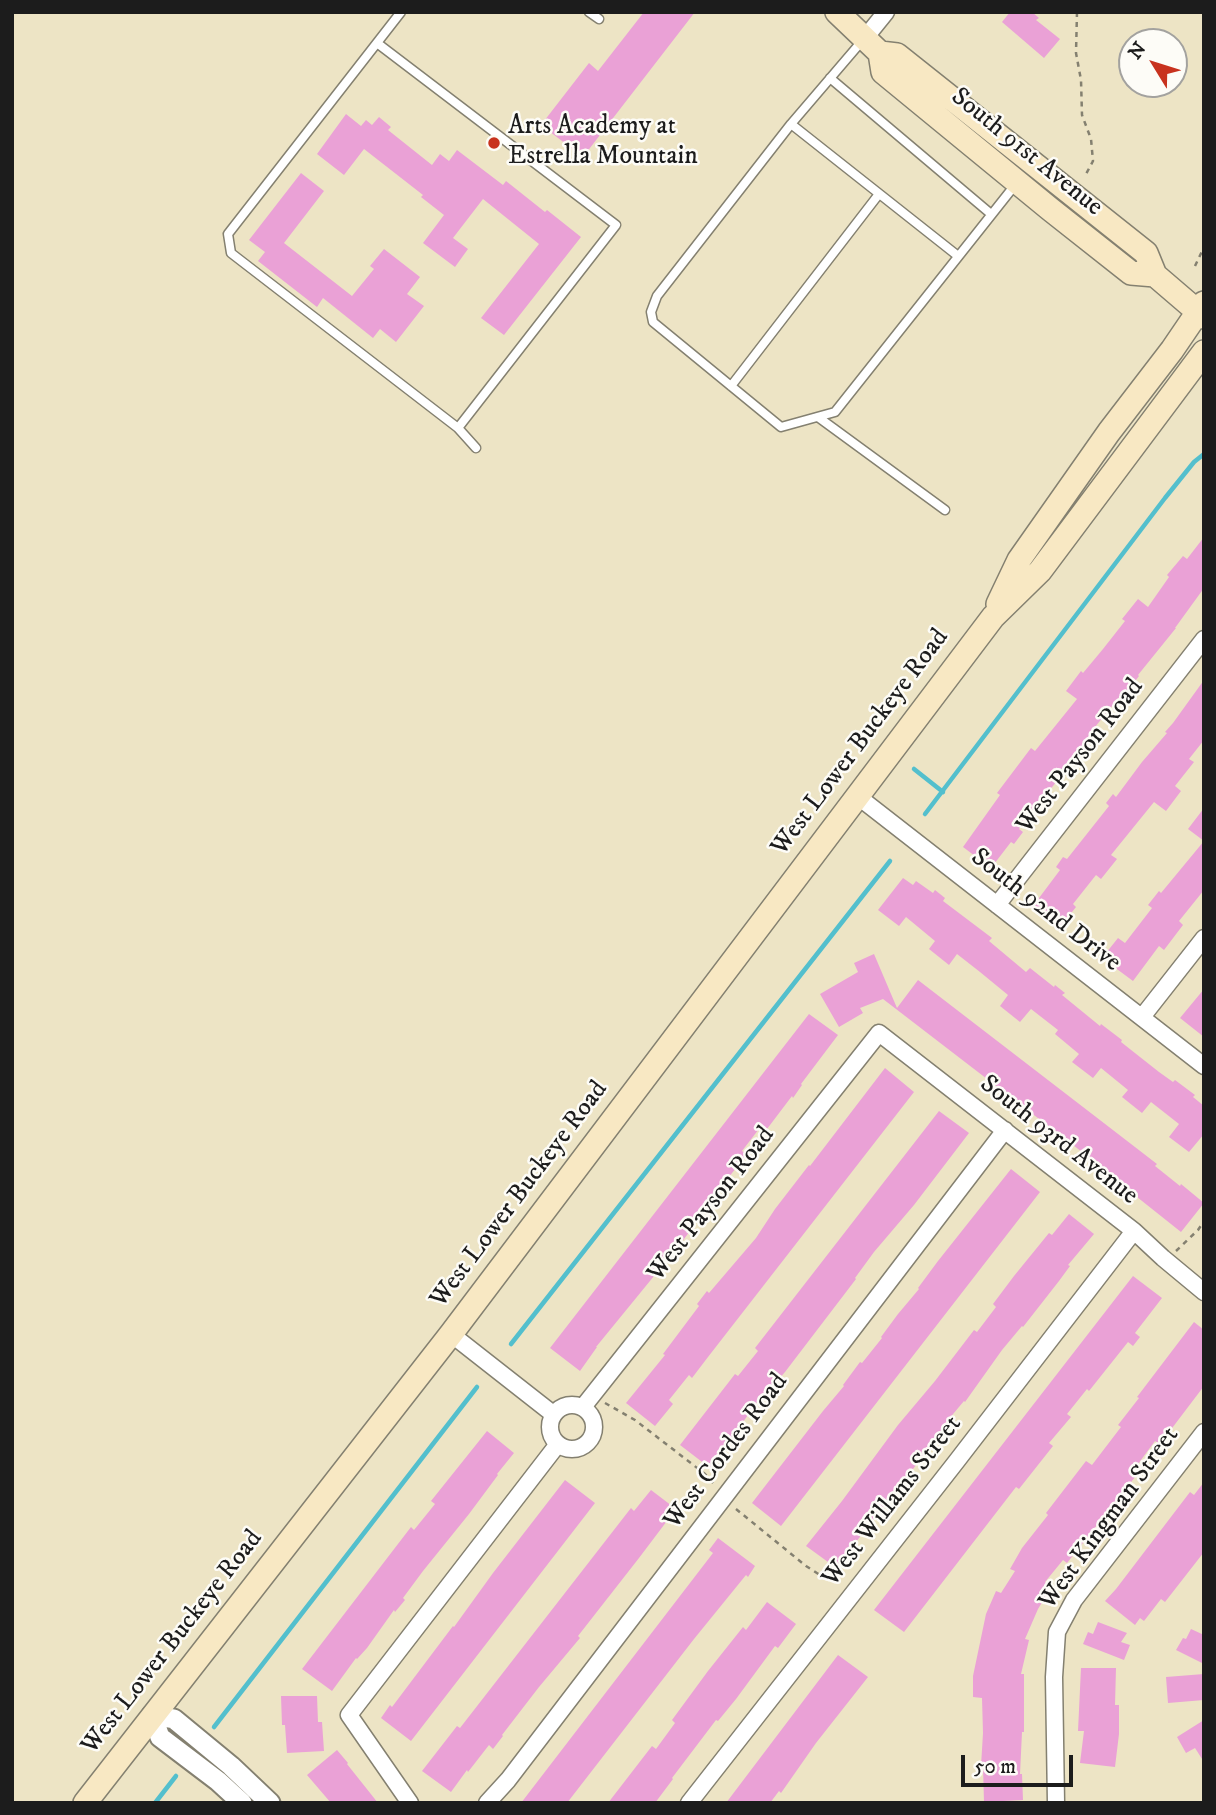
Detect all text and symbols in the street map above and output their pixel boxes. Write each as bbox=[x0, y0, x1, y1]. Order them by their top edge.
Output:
north arrow bbox=[1118, 28, 1188, 98]
text: N bbox=[1124, 38, 1151, 64]
street label: South 91st Avenue bbox=[944, 82, 1108, 224]
place label: Arts Academy at Estrella Mountain bbox=[508, 112, 698, 174]
marker: Arts Academy at Estrella Mountain bbox=[486, 135, 502, 151]
street label: West Lower Buckeye Road bbox=[765, 623, 957, 863]
street label: West Payson Road bbox=[1011, 673, 1151, 841]
street label: South 92nd Drive bbox=[964, 843, 1126, 979]
street label: South 93rd Avenue bbox=[973, 1070, 1143, 1212]
street label: West Lower Buckeye Road bbox=[424, 1075, 616, 1315]
street label: West Payson Road bbox=[642, 1121, 782, 1289]
street label: West Cordes Road bbox=[658, 1368, 796, 1536]
street label: West Willams Street bbox=[817, 1410, 969, 1594]
street label: West Kingman Street bbox=[1033, 1421, 1187, 1617]
street label: West Lower Buckeye Road bbox=[76, 1525, 270, 1761]
scale bar bbox=[964, 1742, 1076, 1786]
text: 50 m bbox=[974, 1754, 1016, 1780]

